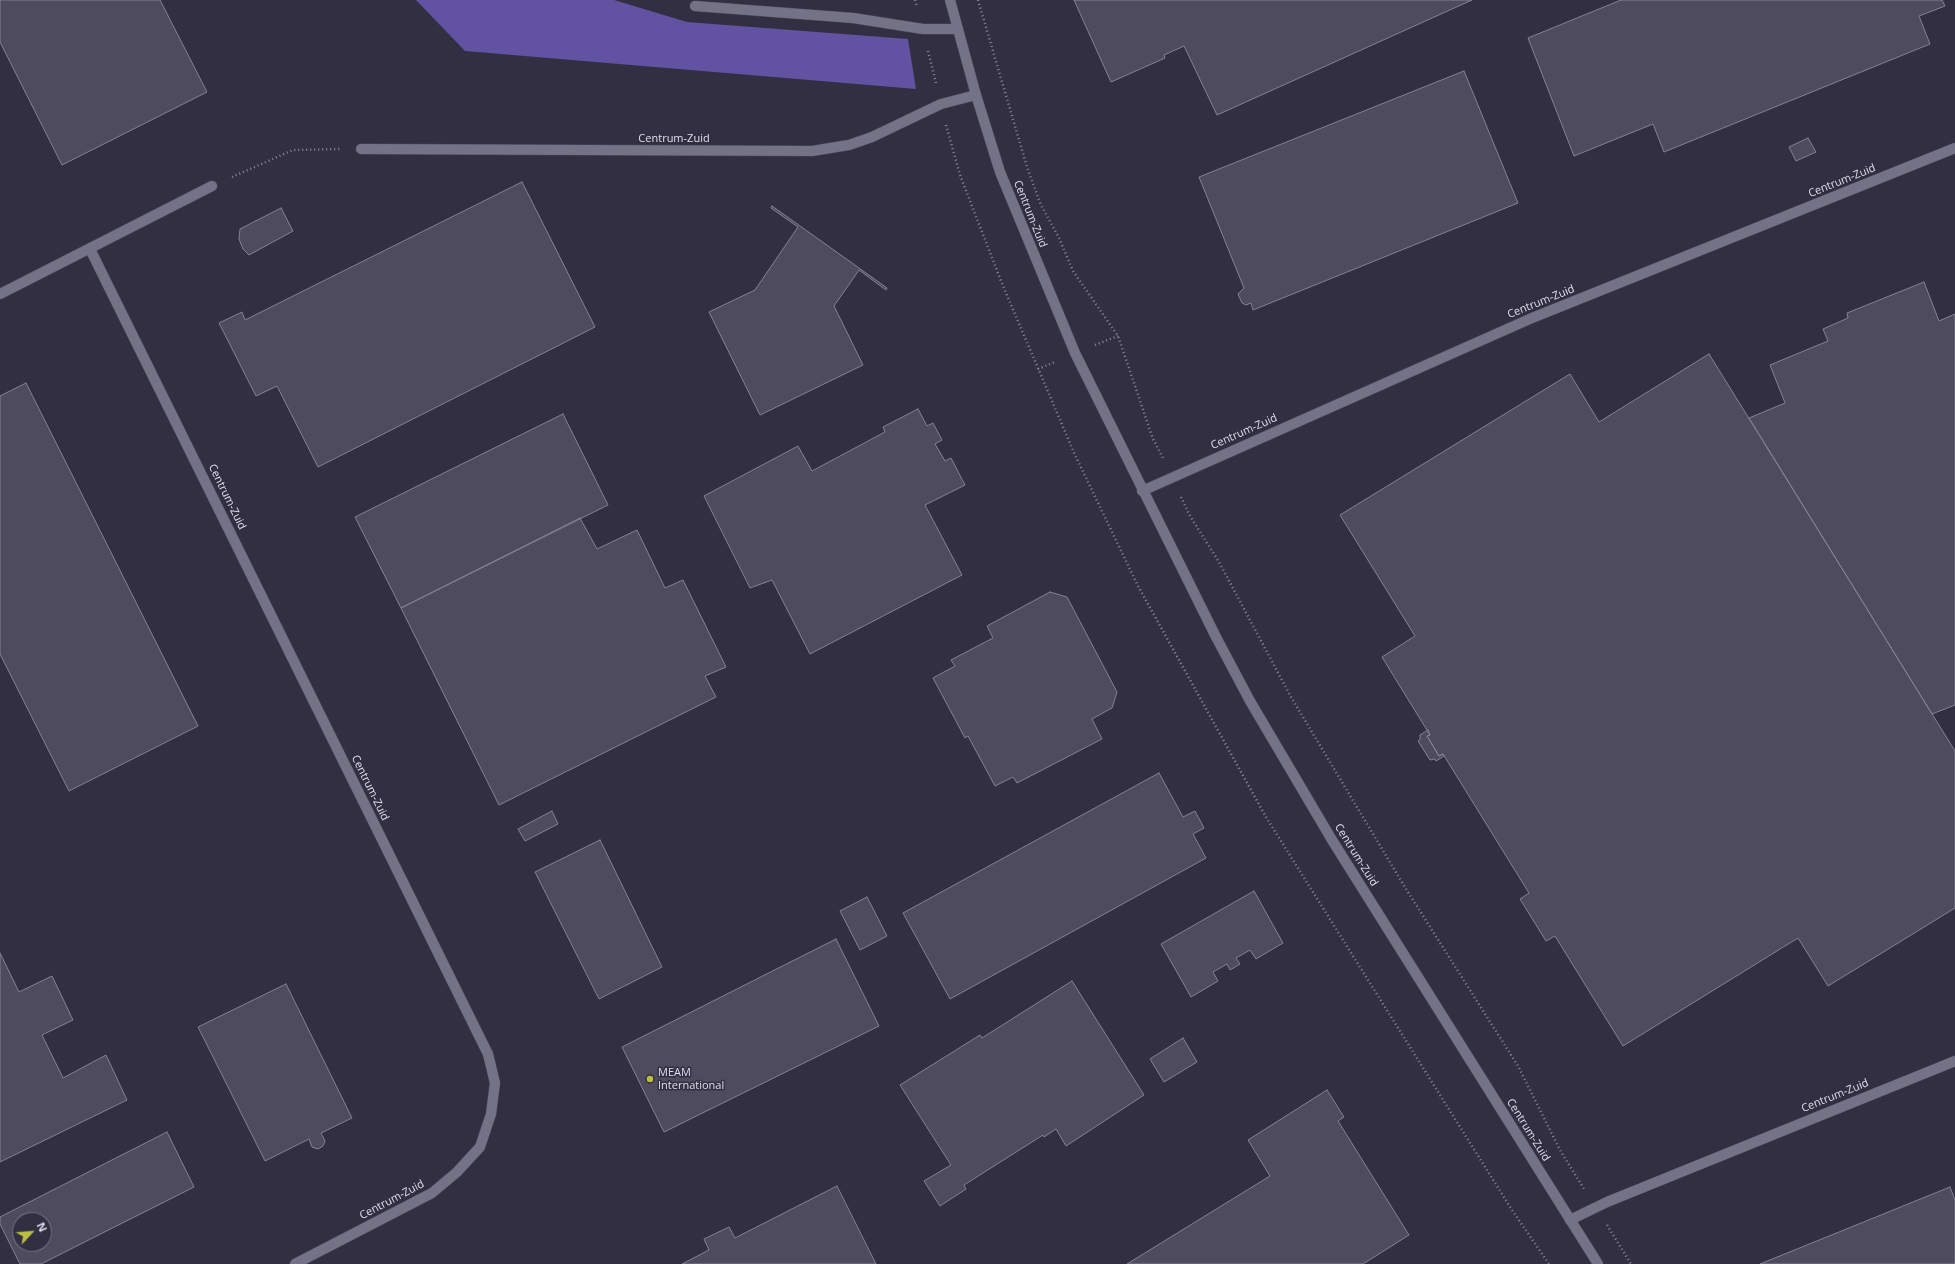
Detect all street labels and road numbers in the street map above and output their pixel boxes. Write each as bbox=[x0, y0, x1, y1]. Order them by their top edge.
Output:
street label: Centrum-Zuid bbox=[638, 132, 710, 146]
street label: Centrum-Zuid bbox=[1806, 162, 1878, 200]
street label: Centrum-Zuid bbox=[1011, 178, 1049, 250]
street label: Centrum-Zuid bbox=[1505, 283, 1577, 321]
street label: Centrum-Zuid bbox=[1209, 411, 1279, 453]
street label: Centrum-Zuid bbox=[205, 462, 249, 532]
street label: Centrum-Zuid bbox=[348, 753, 392, 823]
street label: Centrum-Zuid bbox=[1332, 821, 1380, 889]
street label: Centrum-Zuid bbox=[1799, 1077, 1871, 1115]
street label: Centrum-Zuid bbox=[1504, 1096, 1552, 1164]
street label: Centrum-Zuid bbox=[357, 1177, 427, 1223]

